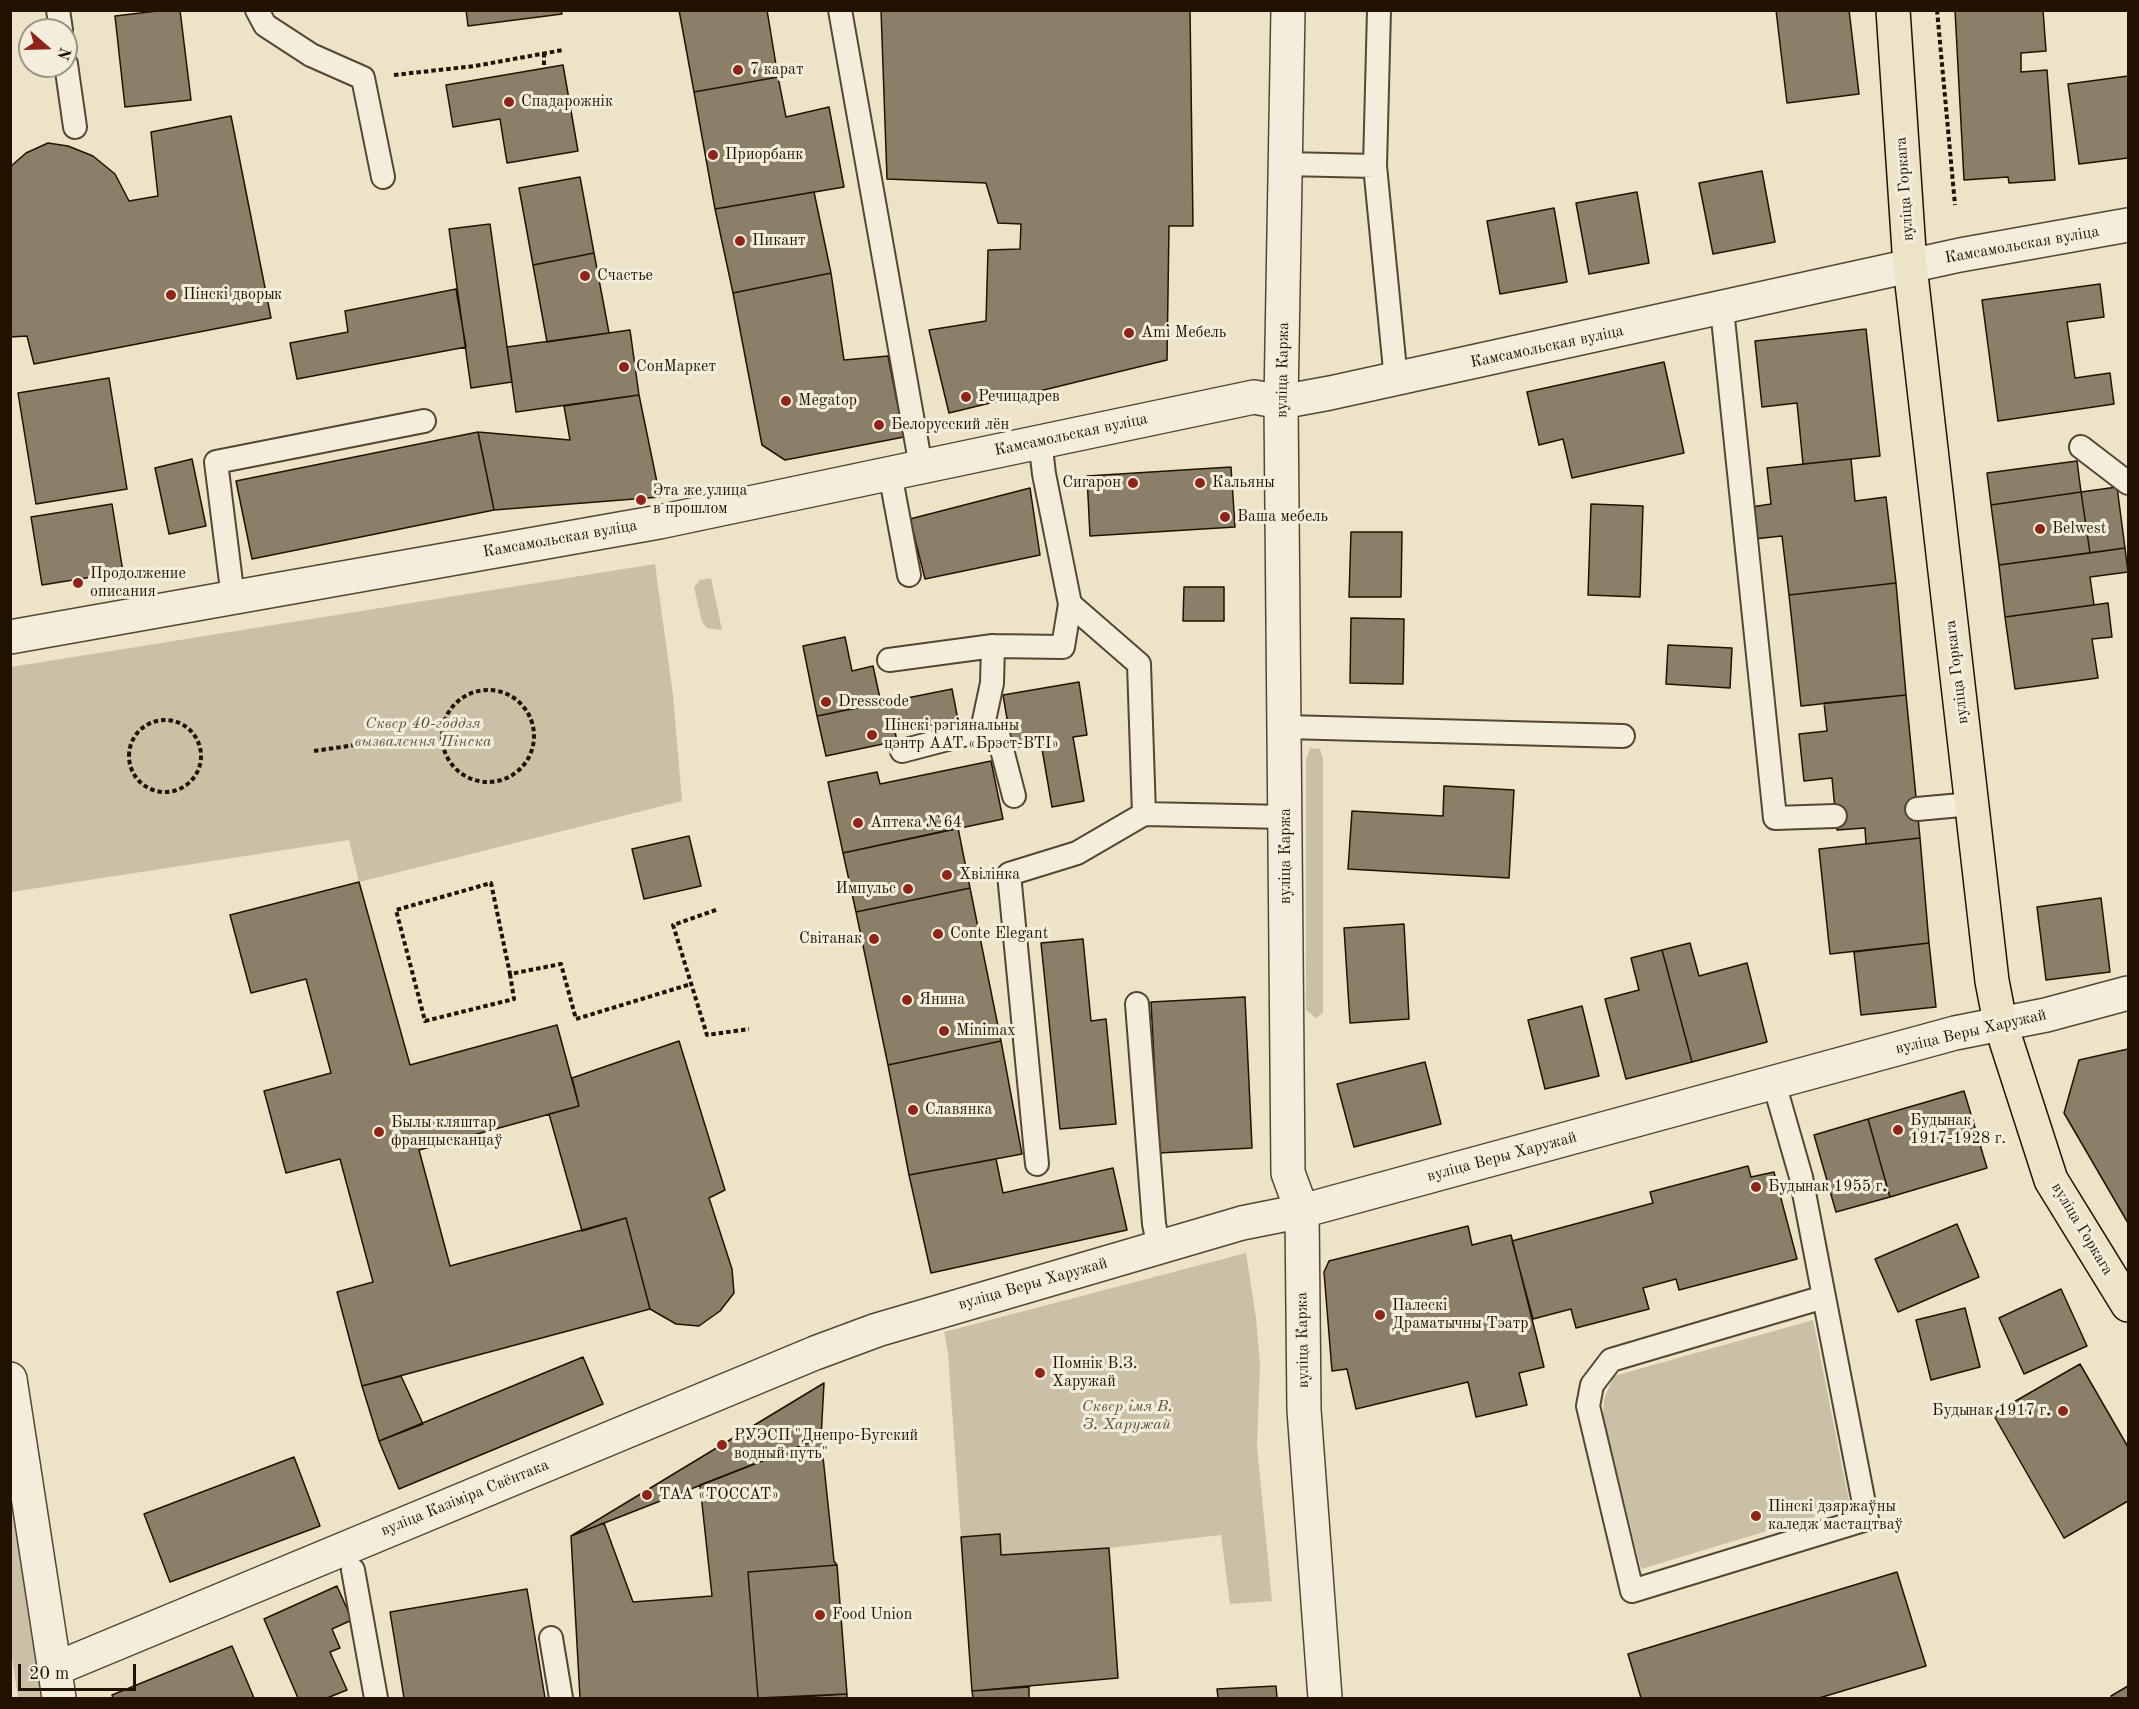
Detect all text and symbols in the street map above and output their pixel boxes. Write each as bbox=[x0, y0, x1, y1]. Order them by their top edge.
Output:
north arrow bbox=[18, 18, 78, 78]
text: N bbox=[53, 45, 73, 62]
place label: 7 карат bbox=[750, 60, 803, 80]
marker: 7 карат bbox=[731, 63, 745, 77]
place label: Спадарожнік bbox=[521, 92, 613, 112]
marker: Спадарожнік bbox=[502, 95, 516, 109]
street label: вуліца Горкага bbox=[1892, 136, 1918, 242]
place label: Приорбанк bbox=[725, 145, 803, 165]
marker: Приорбанк bbox=[706, 148, 720, 162]
street label: Камсамольская вуліца bbox=[1943, 222, 2101, 268]
place label: Пикант bbox=[752, 231, 805, 251]
marker: Пикант bbox=[733, 234, 747, 248]
place label: Счастье bbox=[597, 266, 653, 286]
marker: Счастье bbox=[578, 269, 592, 283]
place label: Пінскі дворык bbox=[183, 285, 282, 305]
marker: Пінскі дворык bbox=[164, 288, 178, 302]
street label: Камсамольская вуліца bbox=[1469, 321, 1625, 373]
street label: вуліца Каржа bbox=[1273, 322, 1293, 418]
place label: Ami Мебель bbox=[1141, 323, 1226, 343]
marker: Ami Мебель bbox=[1122, 326, 1136, 340]
place label: СонМаркет bbox=[636, 357, 716, 377]
marker: СонМаркет bbox=[617, 360, 631, 374]
place label: Речицадрев bbox=[978, 387, 1060, 407]
marker: Речицадрев bbox=[959, 390, 973, 404]
place label: Megatop bbox=[798, 391, 857, 411]
marker: Megatop bbox=[779, 394, 793, 408]
street label: Камсамольская вуліца bbox=[993, 409, 1149, 461]
place label: Белорусский лён bbox=[891, 415, 1009, 435]
marker: Белорусский лён bbox=[872, 418, 886, 432]
place label: Сигарон bbox=[1062, 473, 1121, 493]
place label: Кальяны bbox=[1212, 473, 1275, 493]
marker: Сигарон bbox=[1126, 476, 1140, 490]
marker: Кальяны bbox=[1193, 476, 1207, 490]
place label: Эта же улица в прошлом bbox=[653, 481, 747, 519]
marker: Эта же улица в прошлом bbox=[634, 493, 648, 507]
place label: Ваша мебель bbox=[1237, 507, 1328, 527]
marker: Ваша мебель bbox=[1218, 510, 1232, 524]
street label: Камсамольская вуліца bbox=[481, 516, 639, 562]
place label: Belwest bbox=[2052, 519, 2106, 539]
marker: Belwest bbox=[2033, 522, 2047, 536]
place label: Продолжение описания bbox=[90, 564, 186, 602]
marker: Продолжение описания bbox=[71, 576, 85, 590]
street label: вуліца Горкага bbox=[1941, 619, 1973, 725]
place label: Dresscode bbox=[838, 692, 909, 712]
marker: Dresscode bbox=[819, 695, 833, 709]
park label: Сквер 40-годдзя вызвалення Пінска bbox=[354, 714, 492, 752]
place label: Пінскі рэгіянальны цэнтр ААТ «Брэст-ВТІ» bbox=[884, 716, 1059, 754]
marker: Пінскі рэгіянальны цэнтр ААТ «Брэст-ВТІ» bbox=[865, 728, 879, 742]
street label: вуліца Каржа bbox=[1276, 808, 1296, 904]
place label: Аптека №64 bbox=[870, 813, 962, 833]
marker: Аптека №64 bbox=[851, 816, 865, 830]
place label: Хвілінка bbox=[959, 865, 1020, 885]
marker: Хвілінка bbox=[940, 868, 954, 882]
place label: Импульс bbox=[836, 879, 896, 899]
marker: Импульс bbox=[901, 882, 915, 896]
place label: Conte Elegant bbox=[950, 924, 1048, 944]
marker: Conte Elegant bbox=[931, 927, 945, 941]
place label: Світанак bbox=[799, 929, 862, 949]
marker: Світанак bbox=[867, 932, 881, 946]
place label: Янина bbox=[919, 990, 965, 1010]
marker: Янина bbox=[900, 993, 914, 1007]
street label: вуліца Веры Харужай bbox=[1894, 1005, 2048, 1059]
place label: Minimax bbox=[956, 1021, 1016, 1041]
marker: Minimax bbox=[937, 1024, 951, 1038]
place label: Славянка bbox=[925, 1100, 992, 1120]
marker: Славянка bbox=[906, 1103, 920, 1117]
place label: Будынак 1917-1928 г. bbox=[1910, 1111, 2006, 1149]
place label: Былы кляштар францысканцаў bbox=[391, 1113, 503, 1151]
marker: Будынак 1917-1928 г. bbox=[1891, 1123, 1905, 1137]
marker: Былы кляштар францысканцаў bbox=[372, 1125, 386, 1139]
street label: вуліца Веры Харужай bbox=[1425, 1128, 1579, 1186]
place label: Будынак 1955 г. bbox=[1768, 1177, 1887, 1197]
street label: вуліца Горкага bbox=[2047, 1179, 2117, 1279]
marker: Будынак 1955 г. bbox=[1749, 1180, 1763, 1194]
street label: вуліца Веры Харужай bbox=[956, 1254, 1110, 1314]
street label: вуліца Каржа bbox=[1293, 1292, 1313, 1388]
place label: Палескі Драматычны Тэатр bbox=[1392, 1296, 1529, 1334]
marker: Палескі Драматычны Тэатр bbox=[1373, 1308, 1387, 1322]
place label: Помнік В.З. Харужай bbox=[1052, 1354, 1137, 1392]
marker: Помнік В.З. Харужай bbox=[1033, 1366, 1047, 1380]
park label: Сквер імя В. З. Харужай bbox=[1082, 1397, 1172, 1435]
place label: Будынак 1917 г. bbox=[1932, 1401, 2051, 1421]
marker: Будынак 1917 г. bbox=[2056, 1404, 2070, 1418]
place label: РУЭСП "Днепро-Бугский водный путь" bbox=[734, 1426, 918, 1464]
marker: РУЭСП "Днепро-Бугский водный путь" bbox=[715, 1438, 729, 1452]
street label: вуліца Казіміра Свёнтака bbox=[378, 1455, 552, 1541]
place label: ТАА «ТОССАТ» bbox=[659, 1485, 779, 1505]
marker: ТАА «ТОССАТ» bbox=[640, 1488, 654, 1502]
place label: Пінскі дзяржаўны каледж мастацтваў bbox=[1768, 1497, 1903, 1535]
marker: Пінскі дзяржаўны каледж мастацтваў bbox=[1749, 1509, 1763, 1523]
place label: Food Union bbox=[832, 1605, 912, 1625]
marker: Food Union bbox=[813, 1608, 827, 1622]
scale bar bbox=[21, 1652, 140, 1690]
text: 20 m bbox=[29, 1665, 69, 1683]

